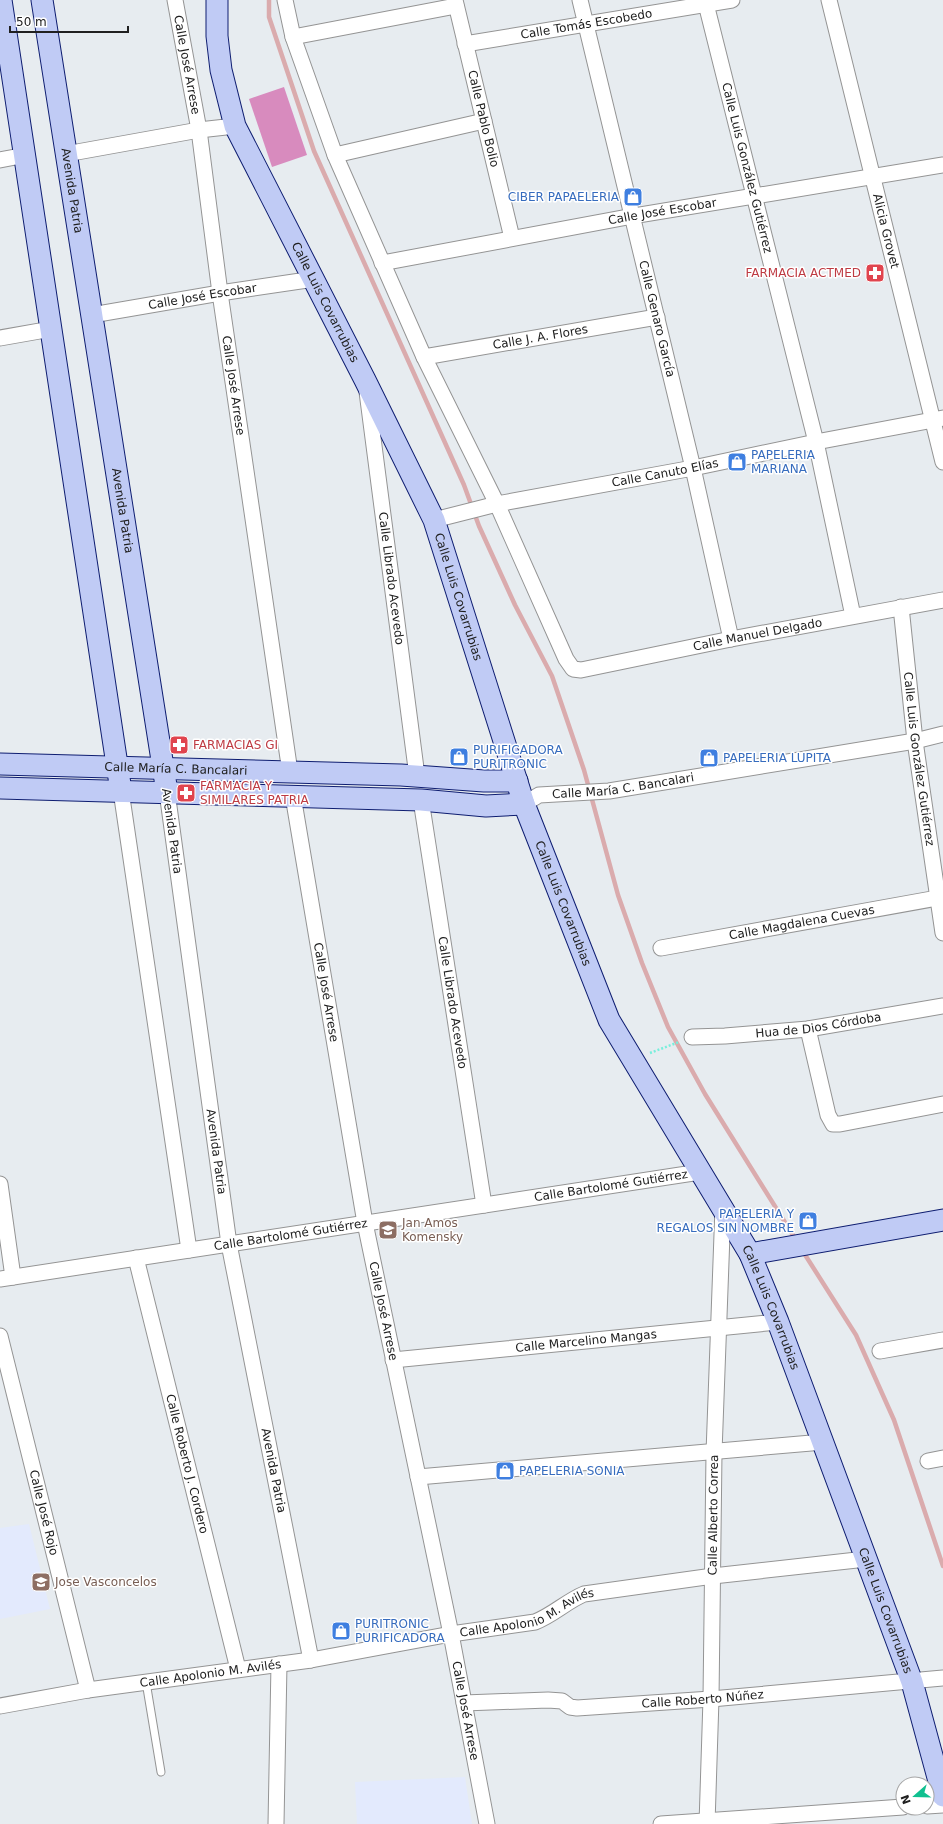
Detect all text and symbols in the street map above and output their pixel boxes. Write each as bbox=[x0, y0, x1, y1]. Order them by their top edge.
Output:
street label: Calle Tomás Escobedo bbox=[519, 6, 653, 42]
scale bar bbox=[10, 8, 128, 34]
street label: Calle José Arrese bbox=[171, 14, 203, 116]
text: 50 m bbox=[16, 15, 47, 29]
street label: Calle Pablo Bolio bbox=[465, 69, 502, 169]
street label: Calle Luis González Gutiérrez bbox=[719, 81, 775, 255]
street label: Avenida Patria bbox=[58, 147, 86, 234]
shop icon: CIBER PAPAELERIA bbox=[622, 186, 644, 208]
place label: CIBER PAPAELERIA bbox=[508, 190, 620, 204]
street label: Alicia Grovet bbox=[870, 192, 902, 270]
street label: Calle José Escobar bbox=[607, 195, 718, 228]
street label: Calle Luis Covarrubias bbox=[289, 240, 362, 365]
street label: Calle Genaro García bbox=[636, 259, 678, 379]
pharmacy icon: FARMACIA ACTMED bbox=[864, 262, 886, 284]
place label: FARMACIA ACTMED bbox=[745, 266, 861, 280]
street label: Calle José Escobar bbox=[147, 281, 258, 312]
street label: Calle J. A. Flores bbox=[492, 322, 589, 352]
street label: Calle José Arrese bbox=[219, 335, 248, 436]
place label: PAPELERIA MARIANA bbox=[751, 448, 816, 476]
shop icon: PAPELERIA MARIANA bbox=[726, 451, 748, 473]
street label: Calle Canuto Elías bbox=[611, 456, 720, 490]
street label: Avenida Patria bbox=[109, 467, 136, 554]
street label: Calle Librado Acevedo bbox=[376, 511, 407, 646]
street label: Calle Luis Covarrubias bbox=[432, 531, 485, 662]
street label: Calle Manuel Delgado bbox=[692, 615, 823, 654]
street label: Calle Luis González Gutiérrez bbox=[901, 671, 937, 847]
pharmacy icon: FARMACIAS GI bbox=[168, 734, 190, 756]
place label: FARMACIAS GI bbox=[193, 738, 278, 752]
place label: PURIFICADORA PURITRONIC bbox=[473, 743, 563, 771]
shop icon: PURIFICADORA PURITRONIC bbox=[448, 746, 470, 768]
shop icon: PAPELERIA LUPITA bbox=[698, 747, 720, 769]
place label: PAPELERIA LUPITA bbox=[723, 751, 832, 765]
street label: Calle María C. Bancalari bbox=[104, 760, 248, 778]
street label: Calle María C. Bancalari bbox=[552, 770, 695, 801]
place label: FARMACIA Y SIMILARES PATRIA bbox=[200, 779, 310, 807]
pharmacy icon: FARMACIA Y SIMILARES PATRIA bbox=[175, 782, 197, 804]
street label: Avenida Patria bbox=[159, 787, 185, 875]
street label: Calle Luis Covarrubias bbox=[532, 839, 594, 968]
street label: Calle Magdalena Cuevas bbox=[728, 903, 876, 943]
street label: Calle Librado Acevedo bbox=[435, 935, 470, 1070]
street label: Calle José Arrese bbox=[311, 941, 341, 1043]
street label: Hua de Dios Córdoba bbox=[755, 1010, 882, 1040]
street label: Avenida Patria bbox=[204, 1108, 229, 1195]
street label: Calle Bartolomé Gutiérrez bbox=[533, 1167, 689, 1204]
place label: PAPELERIA Y REGALOS SIN NOMBRE bbox=[657, 1207, 795, 1235]
shop icon: PAPELERIA Y REGALOS SIN NOMBRE bbox=[797, 1210, 819, 1232]
street label: Calle Bartolomé Gutiérrez bbox=[213, 1216, 368, 1253]
place label: Jan Amos Komensky bbox=[401, 1216, 463, 1244]
school or university icon: Jan Amos Komensky bbox=[377, 1219, 399, 1241]
street label: Calle Luis Covarrubias bbox=[739, 1242, 802, 1372]
street label: Calle José Arrese bbox=[366, 1260, 401, 1362]
street label: Calle Marcelino Mangas bbox=[515, 1327, 657, 1355]
street label: Calle Roberto J. Cordero bbox=[163, 1393, 211, 1535]
street label: Avenida Patria bbox=[258, 1427, 289, 1514]
street label: Calle Alberto Correa bbox=[706, 1455, 721, 1576]
shop icon: PAPELERIA SONIA bbox=[494, 1460, 516, 1482]
place label: PAPELERIA SONIA bbox=[519, 1464, 625, 1478]
street label: Calle José Rojo bbox=[27, 1468, 61, 1557]
street label: Calle Luis Covarrubias bbox=[856, 1546, 915, 1675]
school or university icon: Jose Vasconcelos bbox=[30, 1571, 52, 1593]
place label: Jose Vasconcelos bbox=[54, 1575, 157, 1589]
street label: Calle Apolonio M. Avilés bbox=[459, 1586, 595, 1640]
place label: PURITRONIC PURIFICADORA bbox=[355, 1617, 445, 1645]
shop icon: PURITRONIC PURIFICADORA bbox=[330, 1620, 352, 1642]
street label: Calle Apolonio M. Avilés bbox=[139, 1657, 282, 1690]
street label: Calle José Arrese bbox=[449, 1660, 482, 1761]
street label: Calle Roberto Núñez bbox=[641, 1687, 764, 1711]
north arrow bbox=[895, 1776, 935, 1816]
text: N bbox=[898, 1793, 914, 1806]

